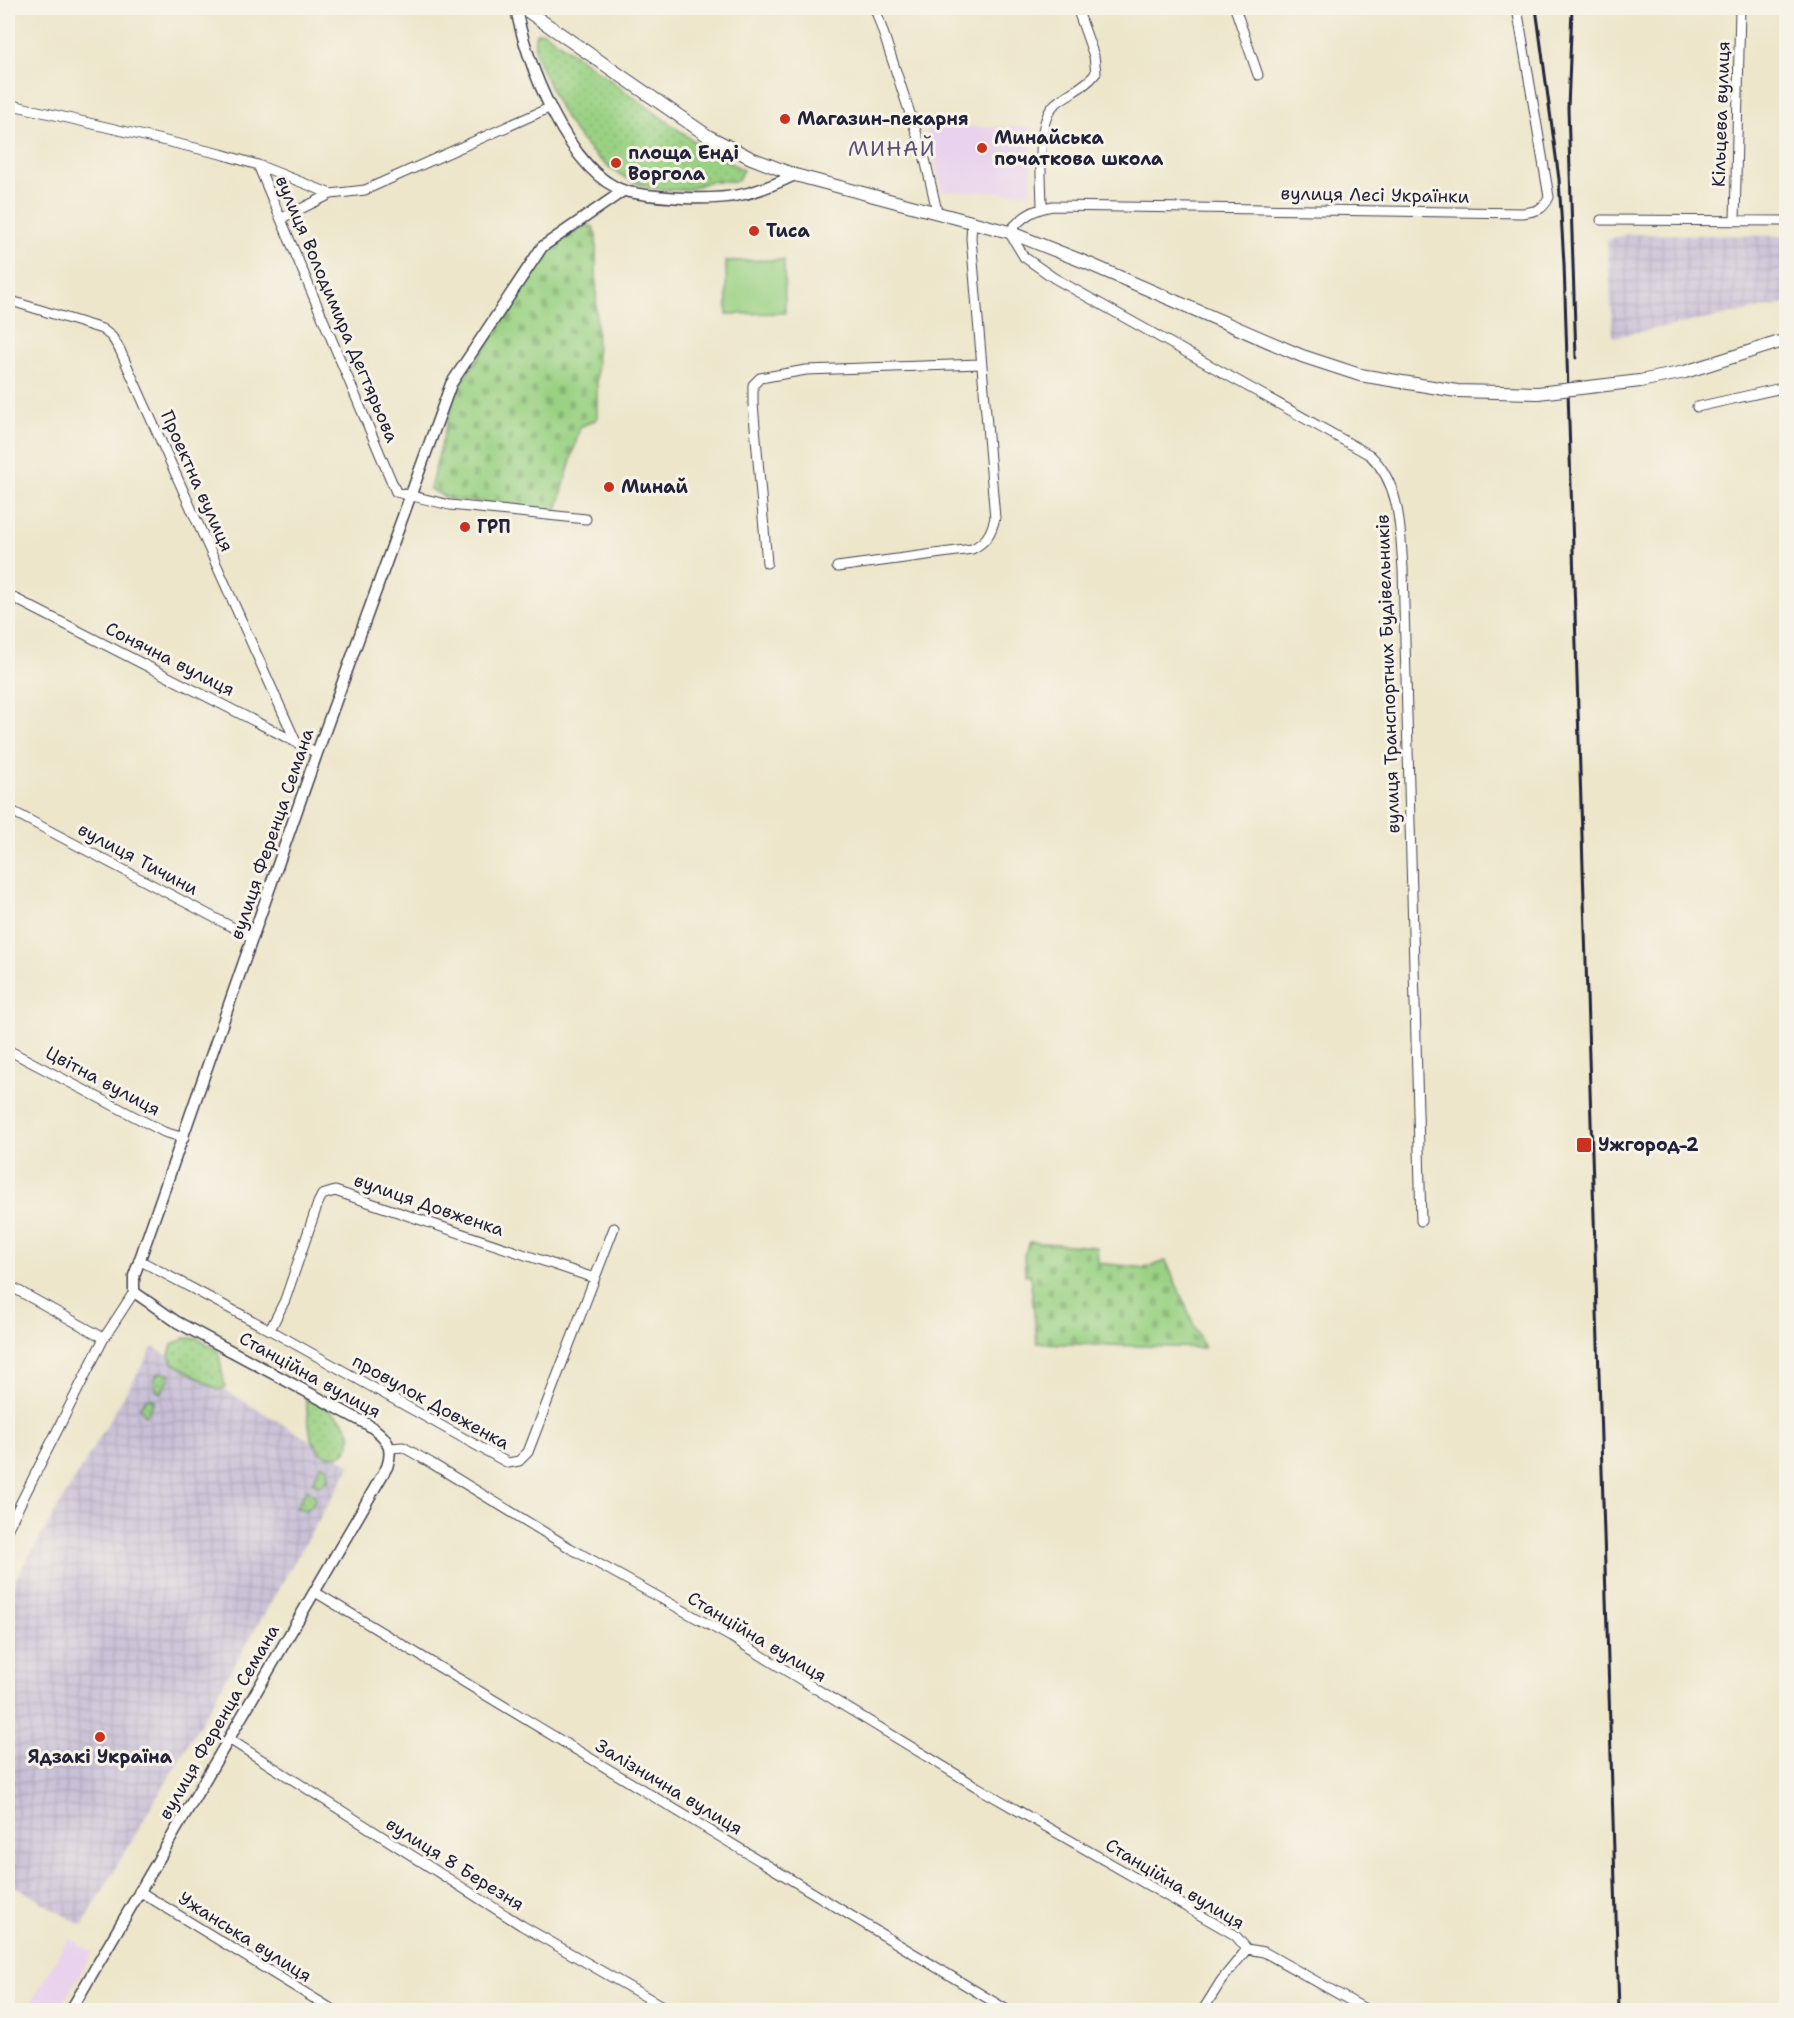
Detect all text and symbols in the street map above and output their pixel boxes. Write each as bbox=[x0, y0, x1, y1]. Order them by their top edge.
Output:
street label: Кільцева вулиця bbox=[1706, 41, 1736, 187]
place label: Магазин-пекарня bbox=[797, 107, 969, 131]
marker: Магазин-пекарня bbox=[778, 112, 792, 126]
place label: Минайська початкова школа bbox=[994, 126, 1164, 171]
district label: МИНАЙ bbox=[848, 135, 936, 163]
place label: площа Енді Воргола bbox=[628, 141, 739, 186]
marker: Минайська початкова школа bbox=[975, 141, 989, 155]
marker: площа Енді Воргола bbox=[609, 156, 623, 170]
street label: вулиця Володимира Дегтярьова bbox=[270, 172, 404, 446]
street label: вулиця Лесі Українки bbox=[1280, 181, 1470, 209]
place label: Тиса bbox=[766, 219, 811, 243]
marker: Тиса bbox=[747, 224, 761, 238]
street label: Проектна вулиця bbox=[155, 407, 239, 555]
place label: Минай bbox=[621, 475, 689, 499]
marker: Минай bbox=[602, 480, 616, 494]
street label: вулиця Транспортних Будівельників bbox=[1370, 514, 1406, 834]
place label: ГРП bbox=[477, 515, 511, 539]
marker: ГРП bbox=[458, 520, 472, 534]
street label: Сонячна вулиця bbox=[101, 616, 239, 702]
street label: вулиця Ференца Семана bbox=[225, 725, 319, 943]
street label: вулиця Тичини bbox=[74, 817, 203, 901]
street label: Цвітна вулиця bbox=[41, 1041, 165, 1121]
place label: Ужгород-2 bbox=[1598, 1133, 1699, 1157]
marker: Ужгород-2 bbox=[1575, 1136, 1593, 1154]
street label: вулиця Довженка bbox=[351, 1168, 507, 1242]
street label: Станційна вулиця bbox=[235, 1326, 385, 1424]
street label: провулок Довженка bbox=[348, 1349, 514, 1455]
street label: Станційна вулиця bbox=[683, 1586, 831, 1688]
street label: вулиця Ференца Семана bbox=[153, 1620, 285, 1824]
marker: Ядзакі Україна bbox=[93, 1730, 107, 1744]
street label: Залізнична вулиця bbox=[591, 1734, 747, 1840]
place label: Ядзакі Україна bbox=[28, 1745, 173, 1769]
street label: вулиця 8 Березня bbox=[381, 1812, 529, 1916]
street label: Станційна вулиця bbox=[1101, 1833, 1249, 1935]
street label: Ужанська вулиця bbox=[174, 1886, 316, 1988]

